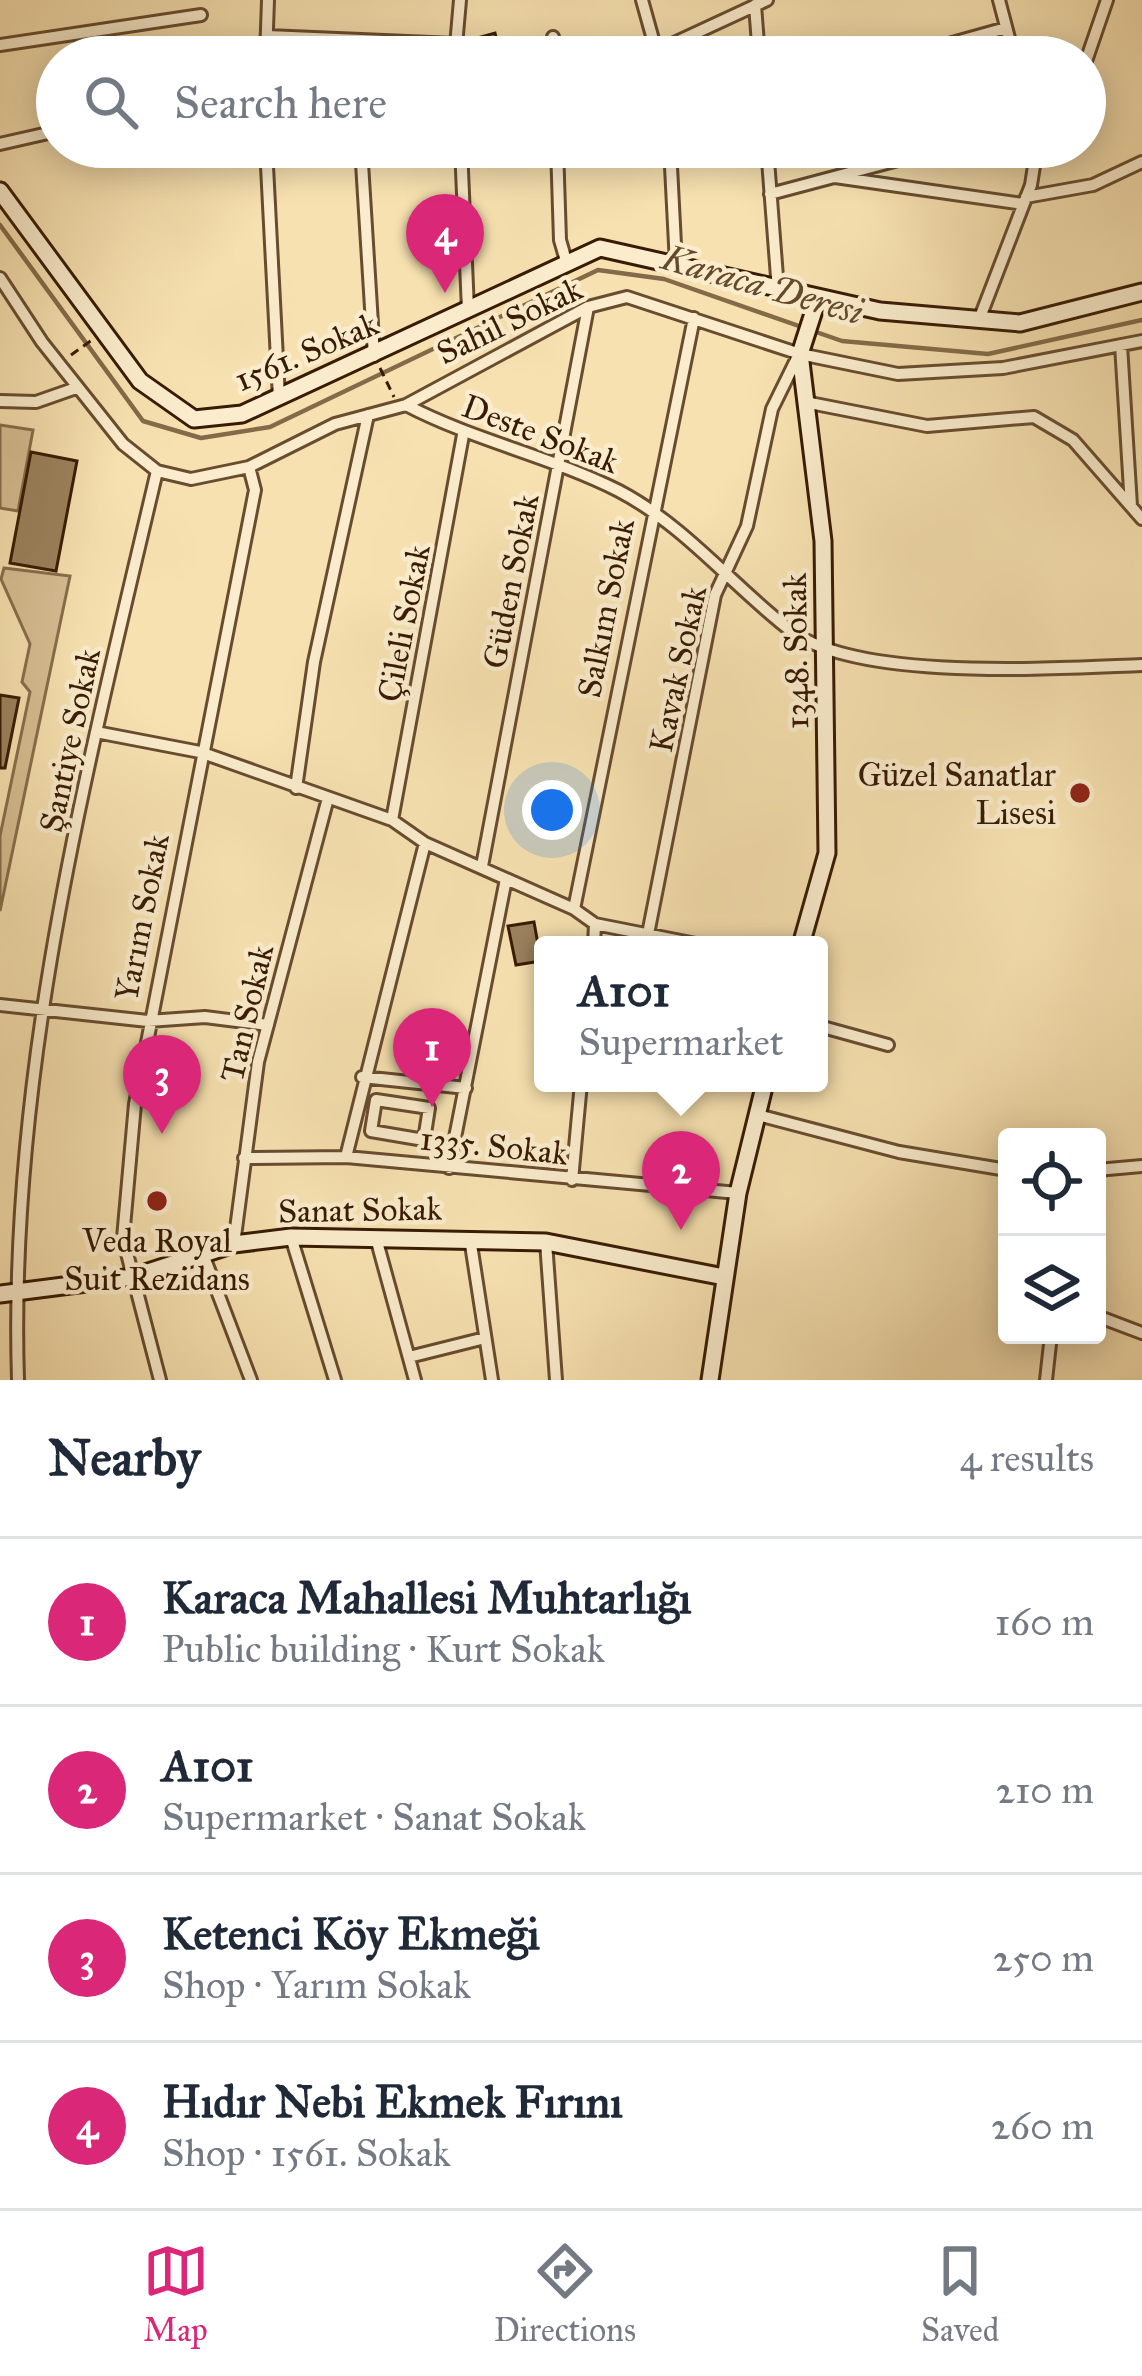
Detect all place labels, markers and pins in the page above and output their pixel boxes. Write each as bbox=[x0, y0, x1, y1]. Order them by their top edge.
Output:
pin: 4 bbox=[406, 194, 484, 293]
place label: Güzel Sanatlar Lisesi bbox=[858, 755, 1057, 833]
marker: Güzel Sanatlar Lisesi bbox=[1067, 780, 1093, 806]
pin: 1 bbox=[393, 1008, 471, 1107]
pin: 3 bbox=[123, 1035, 201, 1134]
pin: 2 bbox=[642, 1131, 720, 1230]
marker: Veda Royal Suit Rezidans bbox=[144, 1188, 170, 1214]
place label: Veda Royal Suit Rezidans bbox=[64, 1221, 250, 1299]

